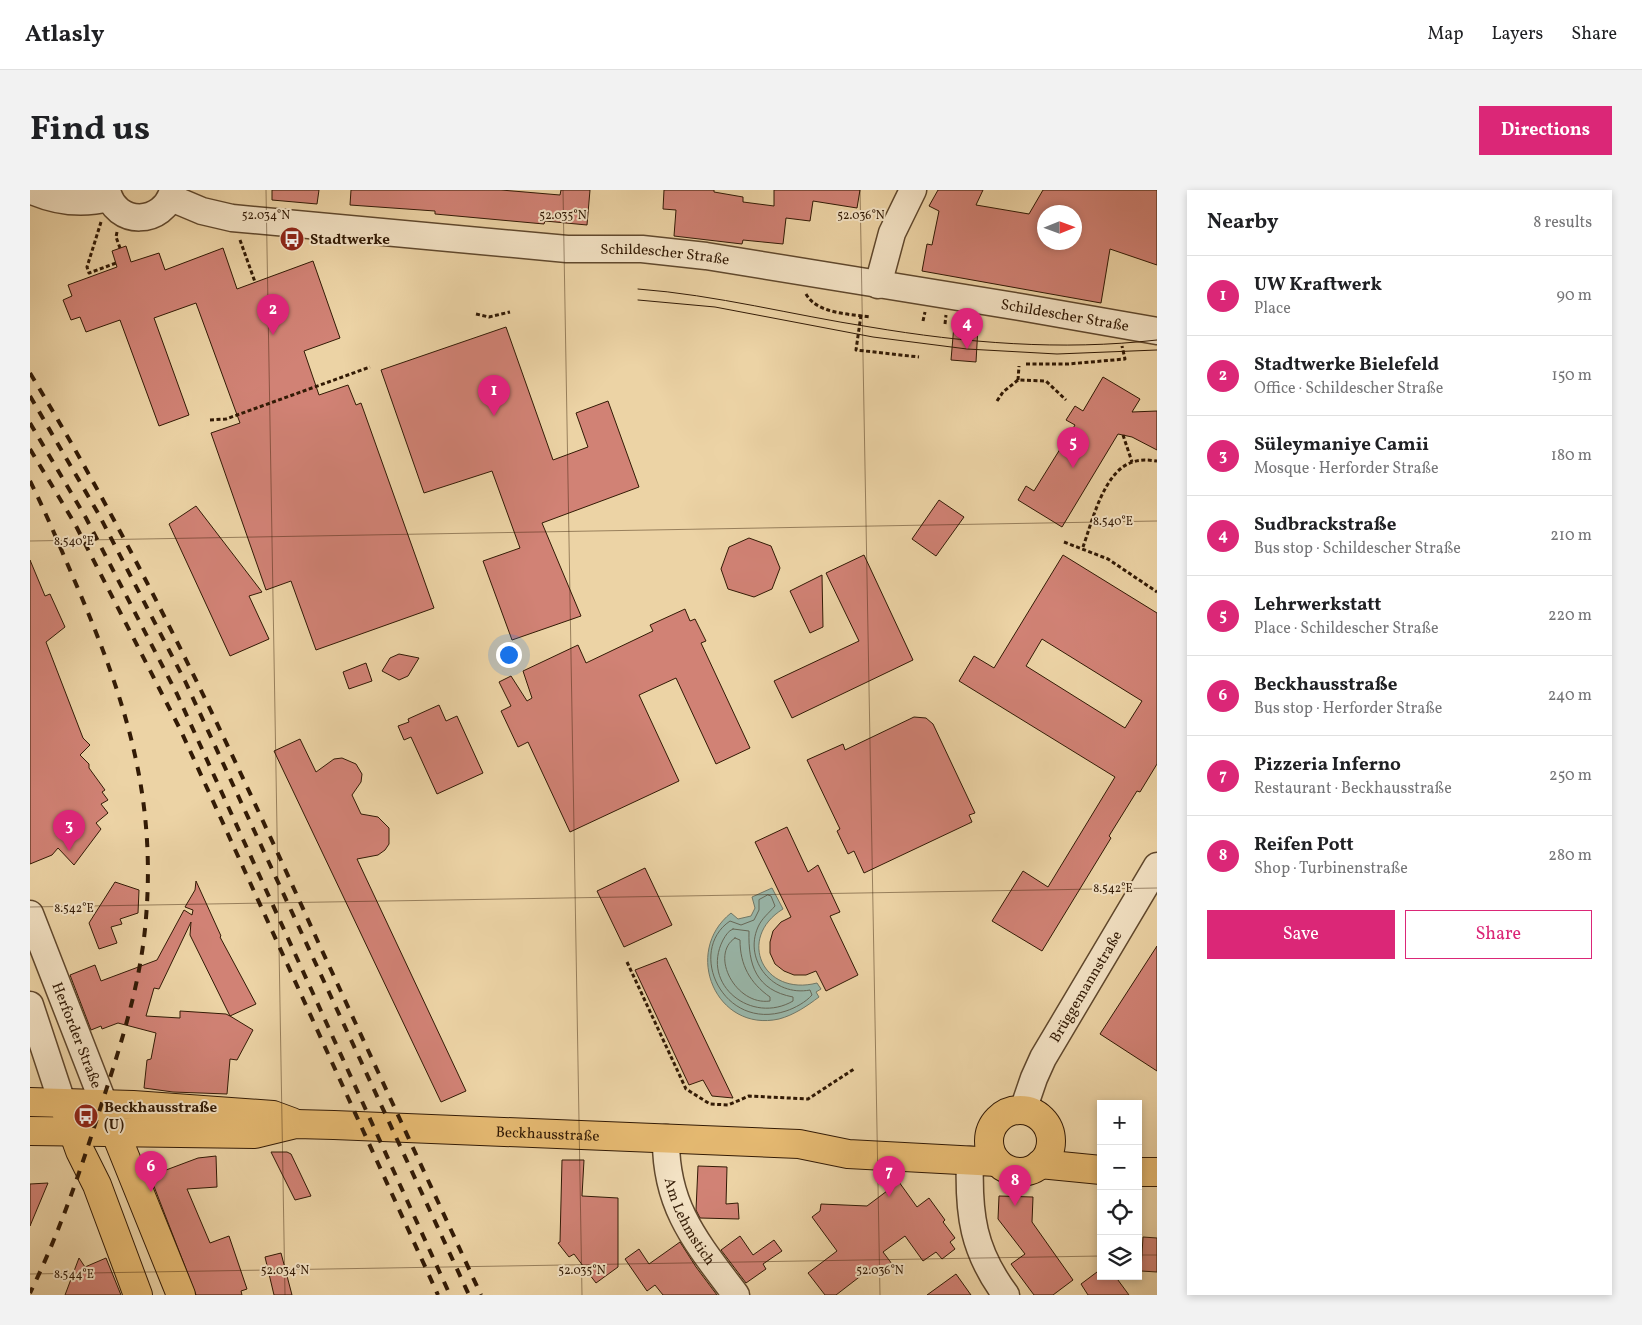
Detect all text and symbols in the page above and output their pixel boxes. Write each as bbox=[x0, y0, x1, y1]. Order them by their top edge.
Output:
text: Atlasly bbox=[25, 18, 104, 52]
text: Map bbox=[1427, 22, 1463, 47]
text: Layers bbox=[1491, 22, 1543, 47]
text: Share bbox=[1571, 22, 1617, 47]
text: Find us bbox=[30, 106, 150, 154]
button: Directions bbox=[1479, 106, 1612, 155]
north arrow bbox=[1037, 205, 1082, 250]
text: 52.034°N bbox=[242, 208, 290, 224]
text: 52.035°N bbox=[539, 208, 587, 224]
text: 52.036°N bbox=[837, 208, 885, 224]
text: Nearby bbox=[1207, 208, 1278, 237]
text: 8 results bbox=[1533, 212, 1592, 234]
bus stop icon: Stadtwerke bbox=[279, 226, 305, 252]
place label: Stadtwerke bbox=[310, 230, 390, 251]
street label: Schildescher Straße bbox=[600, 240, 731, 272]
text: UW Kraftwerk bbox=[1254, 272, 1382, 298]
text: 1 bbox=[1220, 285, 1226, 307]
text: 90 m bbox=[1556, 285, 1592, 307]
pin: 2 bbox=[257, 294, 289, 335]
street label: Schildescher Straße bbox=[999, 295, 1130, 338]
text: Place bbox=[1254, 298, 1291, 320]
pin: 4 bbox=[951, 308, 983, 349]
text: Stadtwerke Bielefeld bbox=[1254, 352, 1439, 378]
text: 2 bbox=[1219, 365, 1227, 387]
text: 150 m bbox=[1551, 365, 1592, 387]
pin: 1 bbox=[478, 375, 510, 416]
text: Office · Schildescher Straße bbox=[1254, 378, 1443, 400]
pin: 5 bbox=[1057, 427, 1089, 468]
text: Süleymaniye Camii bbox=[1254, 432, 1429, 458]
text: 3 bbox=[1219, 445, 1227, 467]
text: 180 m bbox=[1551, 445, 1592, 467]
text: Mosque · Herforder Straße bbox=[1254, 458, 1439, 480]
text: Sudbrackstraße bbox=[1254, 512, 1396, 538]
text: 8.540°E bbox=[1093, 514, 1133, 530]
text: 4 bbox=[1218, 525, 1228, 547]
text: 210 m bbox=[1550, 525, 1592, 547]
text: 8.540°E bbox=[54, 534, 94, 550]
text: Bus stop · Schildescher Straße bbox=[1254, 538, 1461, 560]
text: Lehrwerkstatt bbox=[1254, 592, 1382, 618]
text: 5 bbox=[1219, 605, 1227, 627]
text: 220 m bbox=[1548, 605, 1592, 627]
text: Place · Schildescher Straße bbox=[1254, 618, 1439, 640]
your location bbox=[496, 642, 522, 668]
text: Beckhausstraße bbox=[1254, 672, 1397, 698]
text: 6 bbox=[1219, 685, 1227, 707]
text: 240 m bbox=[1548, 685, 1592, 707]
text: Bus stop · Herforder Straße bbox=[1254, 698, 1442, 720]
text: Pizzeria Inferno bbox=[1254, 752, 1401, 778]
text: 7 bbox=[1219, 765, 1227, 787]
text: 250 m bbox=[1549, 765, 1592, 787]
text: Restaurant · Beckhausstraße bbox=[1254, 778, 1452, 800]
pin: 3 bbox=[53, 810, 85, 851]
text: Reifen Pott bbox=[1254, 832, 1354, 858]
text: 8 bbox=[1219, 845, 1227, 867]
text: 280 m bbox=[1548, 845, 1592, 867]
text: Shop · Turbinenstraße bbox=[1254, 858, 1408, 880]
text: 8.542°E bbox=[1093, 881, 1133, 897]
text: 8.542°E bbox=[54, 901, 94, 917]
button: Save bbox=[1207, 910, 1395, 959]
button: Share bbox=[1405, 910, 1592, 959]
street label: Brüggemannstraße bbox=[1045, 927, 1128, 1047]
street label: Herforder Straße bbox=[46, 979, 106, 1092]
place label: Beckhausstraße (U) bbox=[104, 1098, 218, 1136]
map controls bbox=[1097, 1100, 1142, 1280]
button: + bbox=[1097, 1100, 1142, 1145]
bus stop icon: Beckhausstraße (U) bbox=[73, 1103, 99, 1129]
street label: Beckhausstraße bbox=[495, 1123, 600, 1148]
button: − bbox=[1097, 1145, 1142, 1190]
pin: 6 bbox=[135, 1151, 167, 1192]
pin: 7 bbox=[873, 1156, 905, 1197]
pin: 8 bbox=[999, 1165, 1031, 1206]
street label: Am Lehmstich bbox=[658, 1176, 719, 1270]
button: locate bbox=[1097, 1190, 1142, 1235]
button: layers bbox=[1097, 1235, 1142, 1280]
text: 52.034°N bbox=[261, 1263, 309, 1279]
text: 52.035°N bbox=[558, 1263, 606, 1279]
text: 52.036°N bbox=[856, 1263, 904, 1279]
text: 8.544°E bbox=[54, 1267, 94, 1283]

